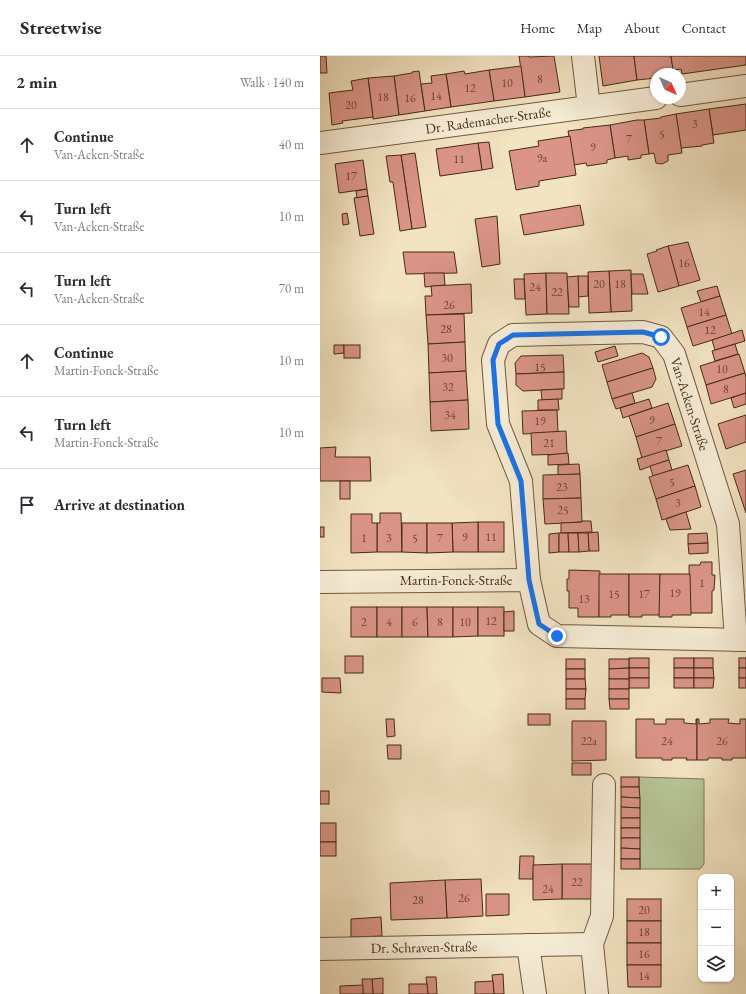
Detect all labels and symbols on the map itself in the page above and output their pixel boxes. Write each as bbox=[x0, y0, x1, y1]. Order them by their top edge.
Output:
north arrow bbox=[650, 68, 686, 104]
house number: 8 bbox=[537, 71, 543, 87]
house number: 10 bbox=[501, 75, 513, 91]
house number: 12 bbox=[464, 80, 476, 96]
house number: 14 bbox=[430, 88, 442, 104]
house number: 18 bbox=[377, 89, 389, 105]
house number: 16 bbox=[404, 90, 416, 106]
house number: 20 bbox=[345, 97, 357, 113]
street label: Dr. Rademacher-Straße bbox=[424, 102, 552, 138]
house number: 3 bbox=[692, 116, 698, 132]
house number: 5 bbox=[659, 126, 665, 142]
house number: 7 bbox=[626, 131, 632, 147]
house number: 9 bbox=[590, 139, 596, 155]
house number: 9a bbox=[537, 150, 547, 166]
house number: 11 bbox=[453, 151, 465, 167]
house number: 17 bbox=[345, 168, 357, 184]
house number: 16 bbox=[678, 255, 690, 271]
house number: 20 bbox=[593, 276, 605, 292]
house number: 18 bbox=[614, 276, 626, 292]
house number: 24 bbox=[529, 279, 541, 295]
house number: 22 bbox=[551, 284, 563, 300]
house number: 26 bbox=[443, 297, 455, 313]
house number: 14 bbox=[698, 304, 710, 320]
house number: 28 bbox=[440, 321, 452, 337]
house number: 12 bbox=[704, 322, 716, 338]
route start bbox=[652, 328, 670, 346]
house number: 30 bbox=[441, 350, 453, 366]
street label: Van-Acken-Straße bbox=[666, 355, 714, 453]
house number: 15 bbox=[534, 359, 546, 375]
house number: 10 bbox=[716, 361, 728, 377]
house number: 32 bbox=[442, 379, 454, 395]
house number: 8 bbox=[723, 381, 729, 397]
house number: 34 bbox=[444, 407, 456, 423]
house number: 9 bbox=[649, 412, 655, 428]
house number: 19 bbox=[534, 413, 546, 429]
house number: 7 bbox=[656, 433, 662, 449]
house number: 21 bbox=[543, 435, 555, 451]
house number: 5 bbox=[669, 474, 675, 490]
house number: 23 bbox=[556, 479, 568, 495]
house number: 3 bbox=[675, 495, 681, 511]
house number: 25 bbox=[557, 502, 569, 518]
house number: 9 bbox=[462, 529, 468, 545]
house number: 11 bbox=[485, 529, 497, 545]
house number: 1 bbox=[361, 530, 367, 546]
house number: 3 bbox=[386, 530, 392, 546]
house number: 5 bbox=[412, 530, 418, 546]
house number: 7 bbox=[437, 530, 443, 546]
street label: Martin-Fonck-Straße bbox=[400, 571, 513, 589]
house number: 1 bbox=[699, 575, 705, 591]
house number: 19 bbox=[669, 585, 681, 601]
house number: 15 bbox=[608, 586, 620, 602]
house number: 17 bbox=[638, 586, 650, 602]
house number: 13 bbox=[578, 591, 590, 607]
house number: 12 bbox=[485, 613, 497, 629]
house number: 2 bbox=[361, 614, 367, 630]
house number: 4 bbox=[386, 614, 392, 630]
house number: 6 bbox=[412, 614, 418, 630]
house number: 8 bbox=[437, 614, 443, 630]
house number: 10 bbox=[459, 614, 471, 630]
route end bbox=[548, 627, 566, 645]
house number: 22a bbox=[581, 733, 597, 749]
house number: 24 bbox=[661, 733, 673, 749]
house number: 26 bbox=[716, 733, 728, 749]
house number: 22 bbox=[571, 874, 583, 890]
house number: 24 bbox=[542, 881, 554, 897]
house number: 26 bbox=[458, 890, 470, 906]
house number: 28 bbox=[412, 892, 424, 908]
house number: 20 bbox=[638, 902, 650, 918]
house number: 18 bbox=[638, 924, 650, 940]
street label: Dr. Schraven-Straße bbox=[370, 937, 478, 957]
house number: 16 bbox=[638, 946, 650, 962]
house number: 14 bbox=[638, 968, 650, 984]

